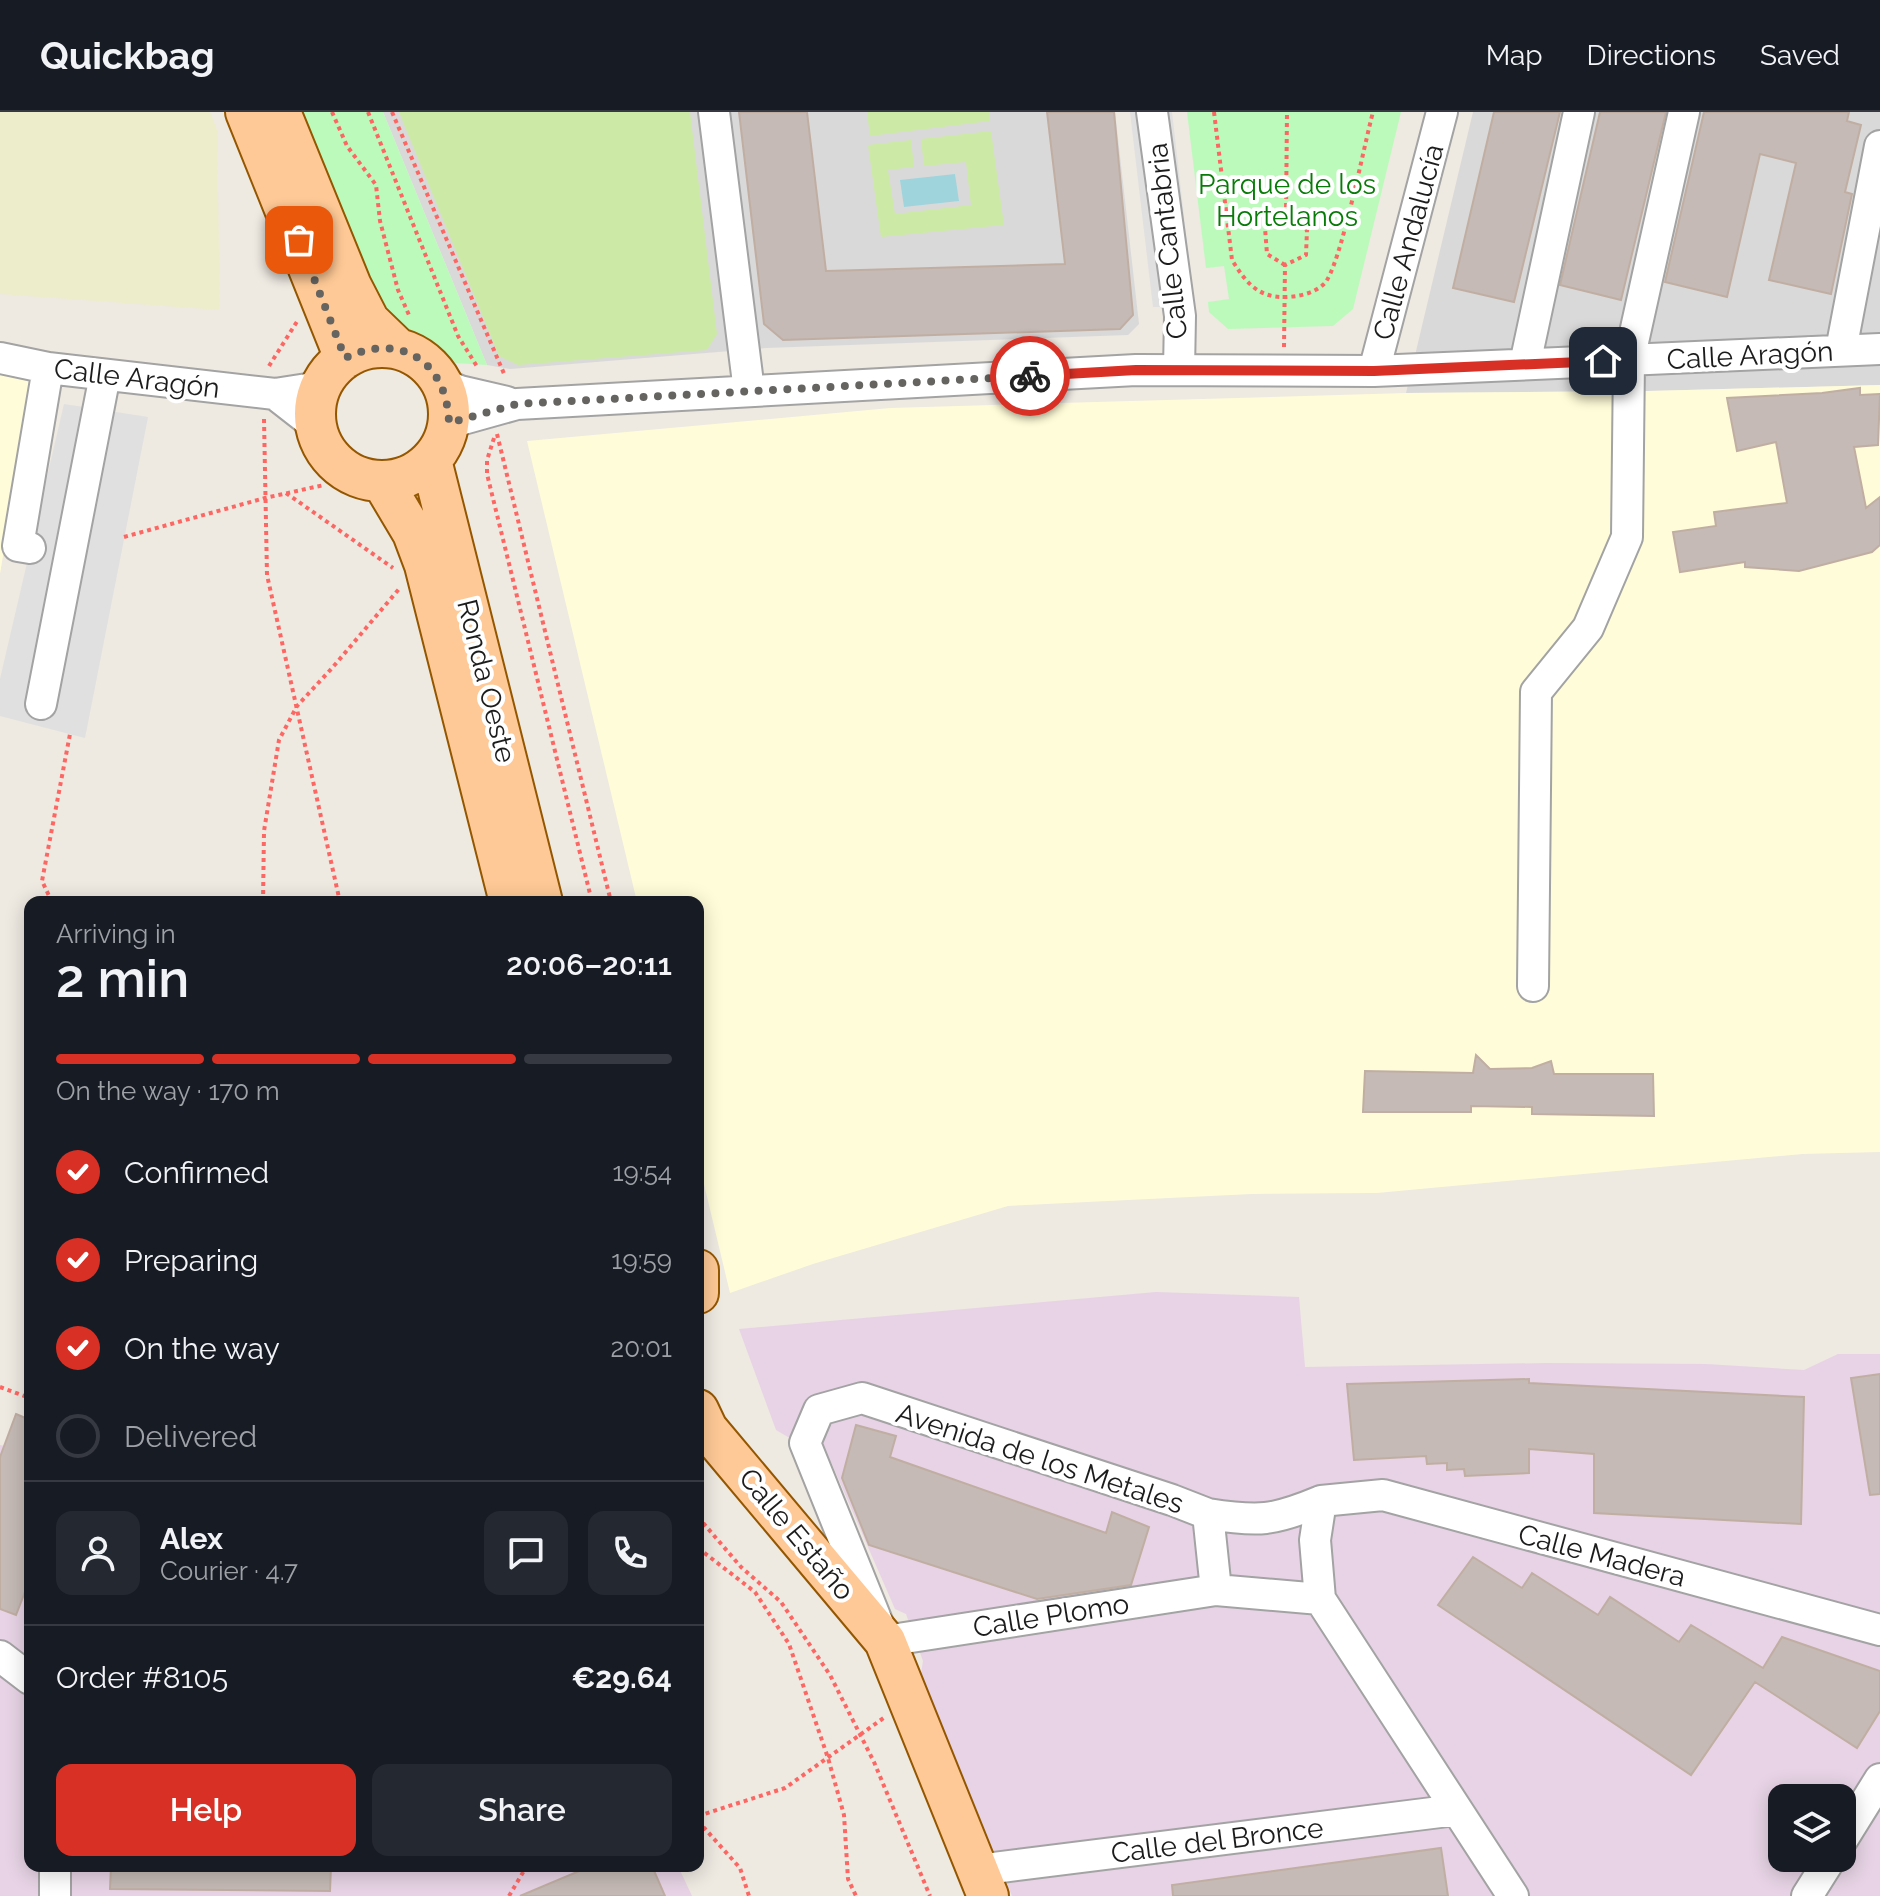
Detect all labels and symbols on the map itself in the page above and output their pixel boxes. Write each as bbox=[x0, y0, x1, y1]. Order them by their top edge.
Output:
street label: Calle Cantabria bbox=[1141, 141, 1194, 341]
street label: Calle Andalucía bbox=[1366, 141, 1450, 344]
park label: Parque de los Hortelanos bbox=[1198, 168, 1376, 233]
pin bbox=[265, 206, 333, 274]
pin bbox=[1569, 327, 1637, 395]
street label: Calle Aragón bbox=[1666, 335, 1834, 376]
courier bbox=[990, 336, 1070, 416]
street label: Calle Aragón bbox=[52, 352, 222, 405]
street label: Ronda Oeste bbox=[450, 596, 523, 766]
street label: Avenida de los Metales bbox=[892, 1396, 1188, 1521]
street label: Calle Estaño bbox=[732, 1462, 861, 1607]
street label: Calle Madera bbox=[1515, 1517, 1689, 1594]
street label: Calle Plomo bbox=[971, 1587, 1131, 1644]
street label: Calle del Bronce bbox=[1109, 1811, 1325, 1870]

